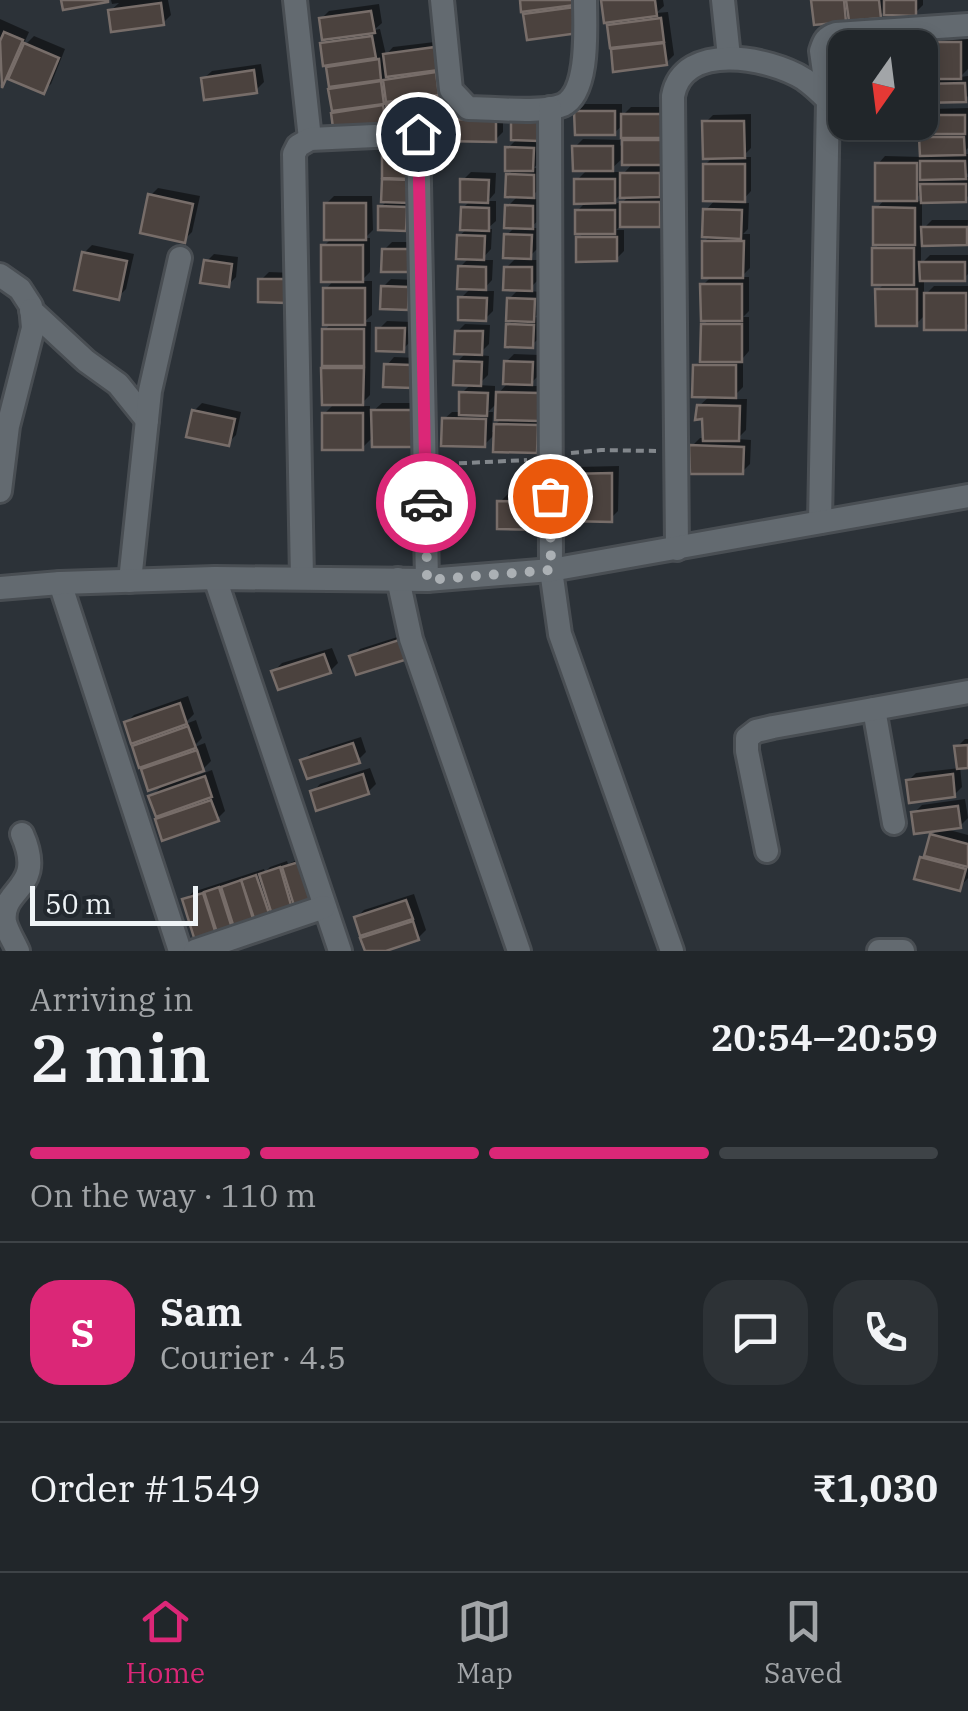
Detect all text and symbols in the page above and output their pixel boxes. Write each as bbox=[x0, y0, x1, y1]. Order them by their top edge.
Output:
north arrow bbox=[828, 30, 938, 140]
map controls bbox=[828, 30, 938, 140]
pin bbox=[376, 92, 461, 177]
icon: home bbox=[391, 107, 446, 162]
courier bbox=[376, 453, 476, 553]
pin bbox=[508, 454, 593, 539]
icon: bag bbox=[523, 469, 578, 524]
icon: car bbox=[399, 476, 454, 531]
scale bar bbox=[30, 881, 198, 926]
text: 50 m bbox=[45, 885, 112, 922]
text: Arriving in bbox=[30, 978, 193, 1020]
text: 20:54–20:59 bbox=[711, 1012, 938, 1061]
text: 2 min bbox=[30, 1015, 211, 1100]
text: On the way · 110 m bbox=[30, 1174, 316, 1216]
button: chat bbox=[703, 1280, 808, 1385]
button: phone bbox=[833, 1280, 938, 1385]
text: Sam bbox=[160, 1287, 243, 1336]
text: S bbox=[71, 1308, 94, 1357]
text: Courier · 4.5 bbox=[160, 1336, 346, 1378]
text: Order #1549 bbox=[30, 1463, 261, 1512]
text: ₹1,030 bbox=[812, 1463, 938, 1512]
tab: Home bbox=[126, 1594, 205, 1691]
tab: Map bbox=[456, 1594, 513, 1691]
tab: Saved bbox=[764, 1594, 842, 1691]

